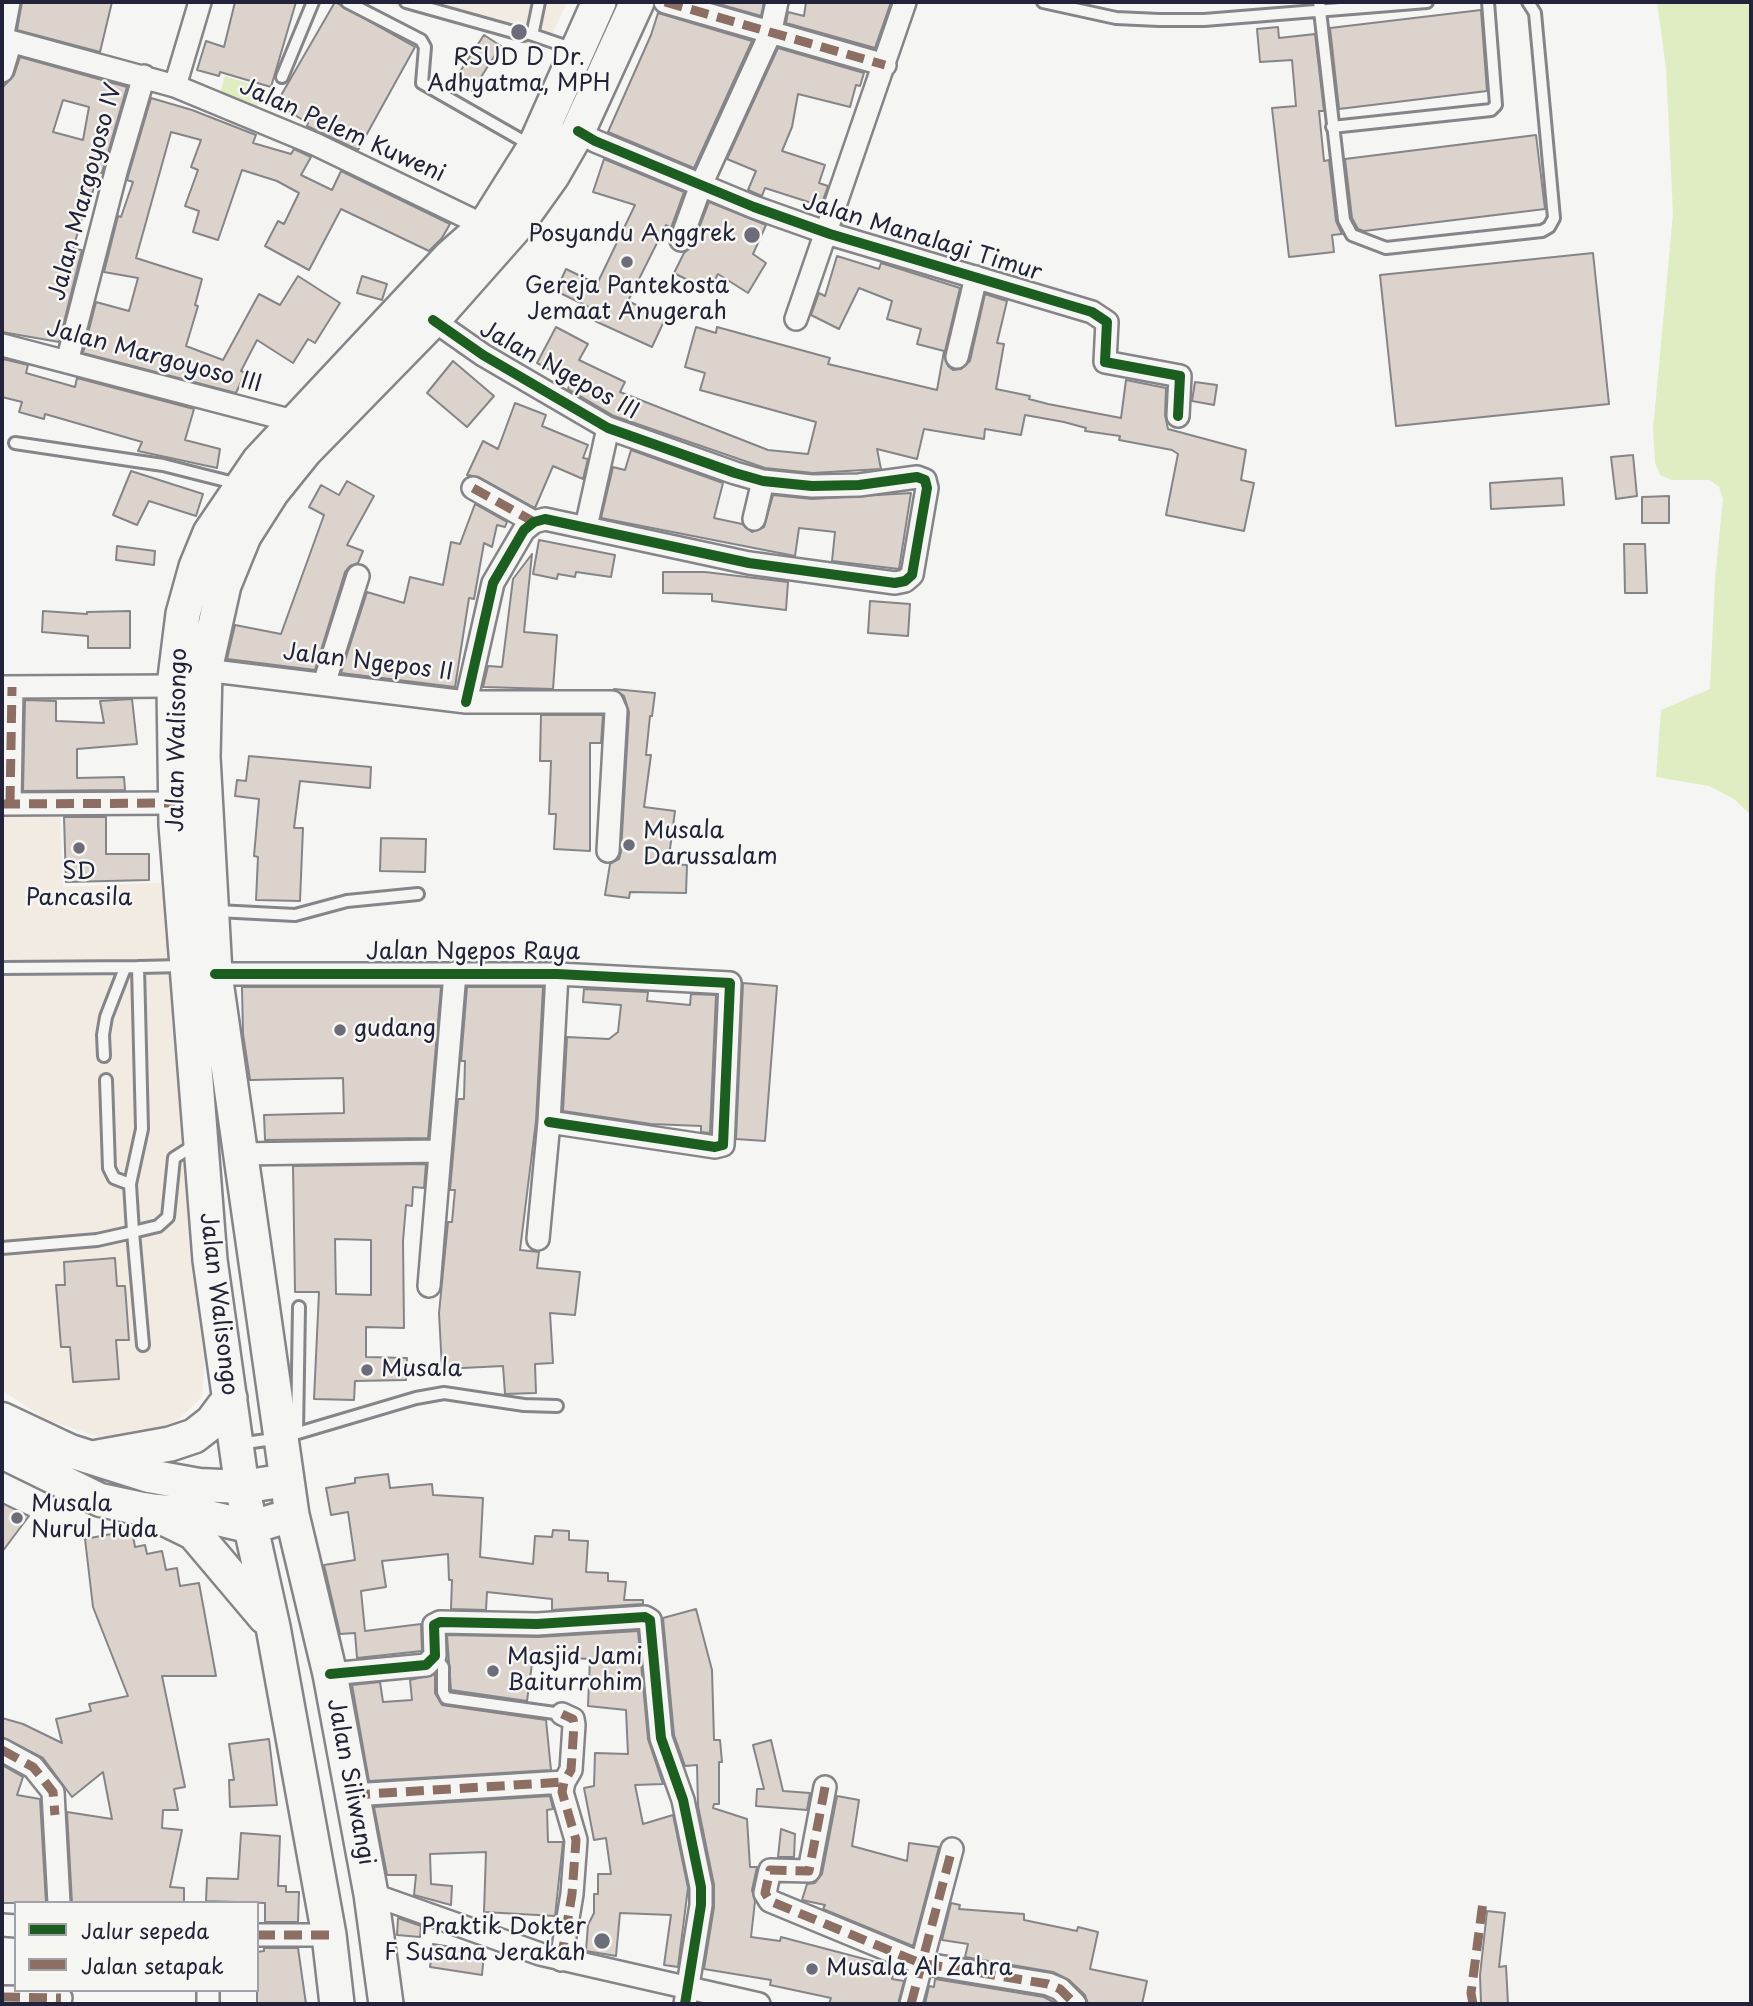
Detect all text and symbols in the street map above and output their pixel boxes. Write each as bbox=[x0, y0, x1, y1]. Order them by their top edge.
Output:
marker: RSUD D Dr. Adhyatma, MPH bbox=[509, 22, 529, 42]
place label: RSUD D Dr. Adhyatma, MPH bbox=[428, 45, 610, 99]
street label: Jalan Pelem Kuweni bbox=[235, 73, 449, 189]
street label: Jalan Margoyoso IV bbox=[44, 80, 128, 304]
street label: Jalan Manalagi Timur bbox=[799, 188, 1045, 288]
place label: Posyandu Anggrek bbox=[528, 221, 736, 249]
marker: Posyandu Anggrek bbox=[742, 225, 762, 245]
marker: Gereja Pantekosta Jemaat Anugerah bbox=[619, 254, 635, 270]
place label: Gereja Pantekosta Jemaat Anugerah bbox=[525, 273, 729, 327]
street label: Jalan Margoyoso III bbox=[44, 315, 264, 399]
street label: Jalan Ngepos III bbox=[475, 316, 643, 426]
street label: Jalan Ngepos II bbox=[281, 639, 455, 687]
street label: Jalan Walisongo bbox=[163, 648, 193, 832]
place label: Musala Darussalam bbox=[643, 818, 778, 872]
marker: Musala Darussalam bbox=[621, 837, 637, 853]
marker: SD Pancasila bbox=[71, 840, 87, 856]
place label: SD Pancasila bbox=[26, 859, 132, 913]
street label: Jalan Ngepos Raya bbox=[366, 939, 580, 967]
place label: gudang bbox=[354, 1016, 436, 1044]
marker: gudang bbox=[332, 1022, 348, 1038]
street label: Jalan Walisongo bbox=[193, 1211, 243, 1397]
place label: Musala bbox=[381, 1356, 462, 1384]
marker: Musala bbox=[359, 1362, 375, 1378]
place label: Musala Nurul Huda bbox=[31, 1491, 158, 1545]
marker: Musala Nurul Huda bbox=[9, 1510, 25, 1526]
place label: Masjid Jami Baiturrohim bbox=[507, 1644, 643, 1698]
marker: Masjid Jami Baiturrohim bbox=[485, 1663, 501, 1679]
street label: Jalan Siliwangi bbox=[320, 1696, 380, 1868]
legend bbox=[14, 1901, 259, 1992]
text: Jalur sepeda bbox=[81, 1914, 209, 1946]
place label: Praktik Dokter F Susana Jerakah bbox=[384, 1914, 586, 1968]
marker: Praktik Dokter F Susana Jerakah bbox=[592, 1931, 612, 1951]
text: Jalan setapak bbox=[81, 1949, 224, 1981]
place label: Musala Al Zahra bbox=[826, 1955, 1013, 1983]
marker: Musala Al Zahra bbox=[804, 1961, 820, 1977]

